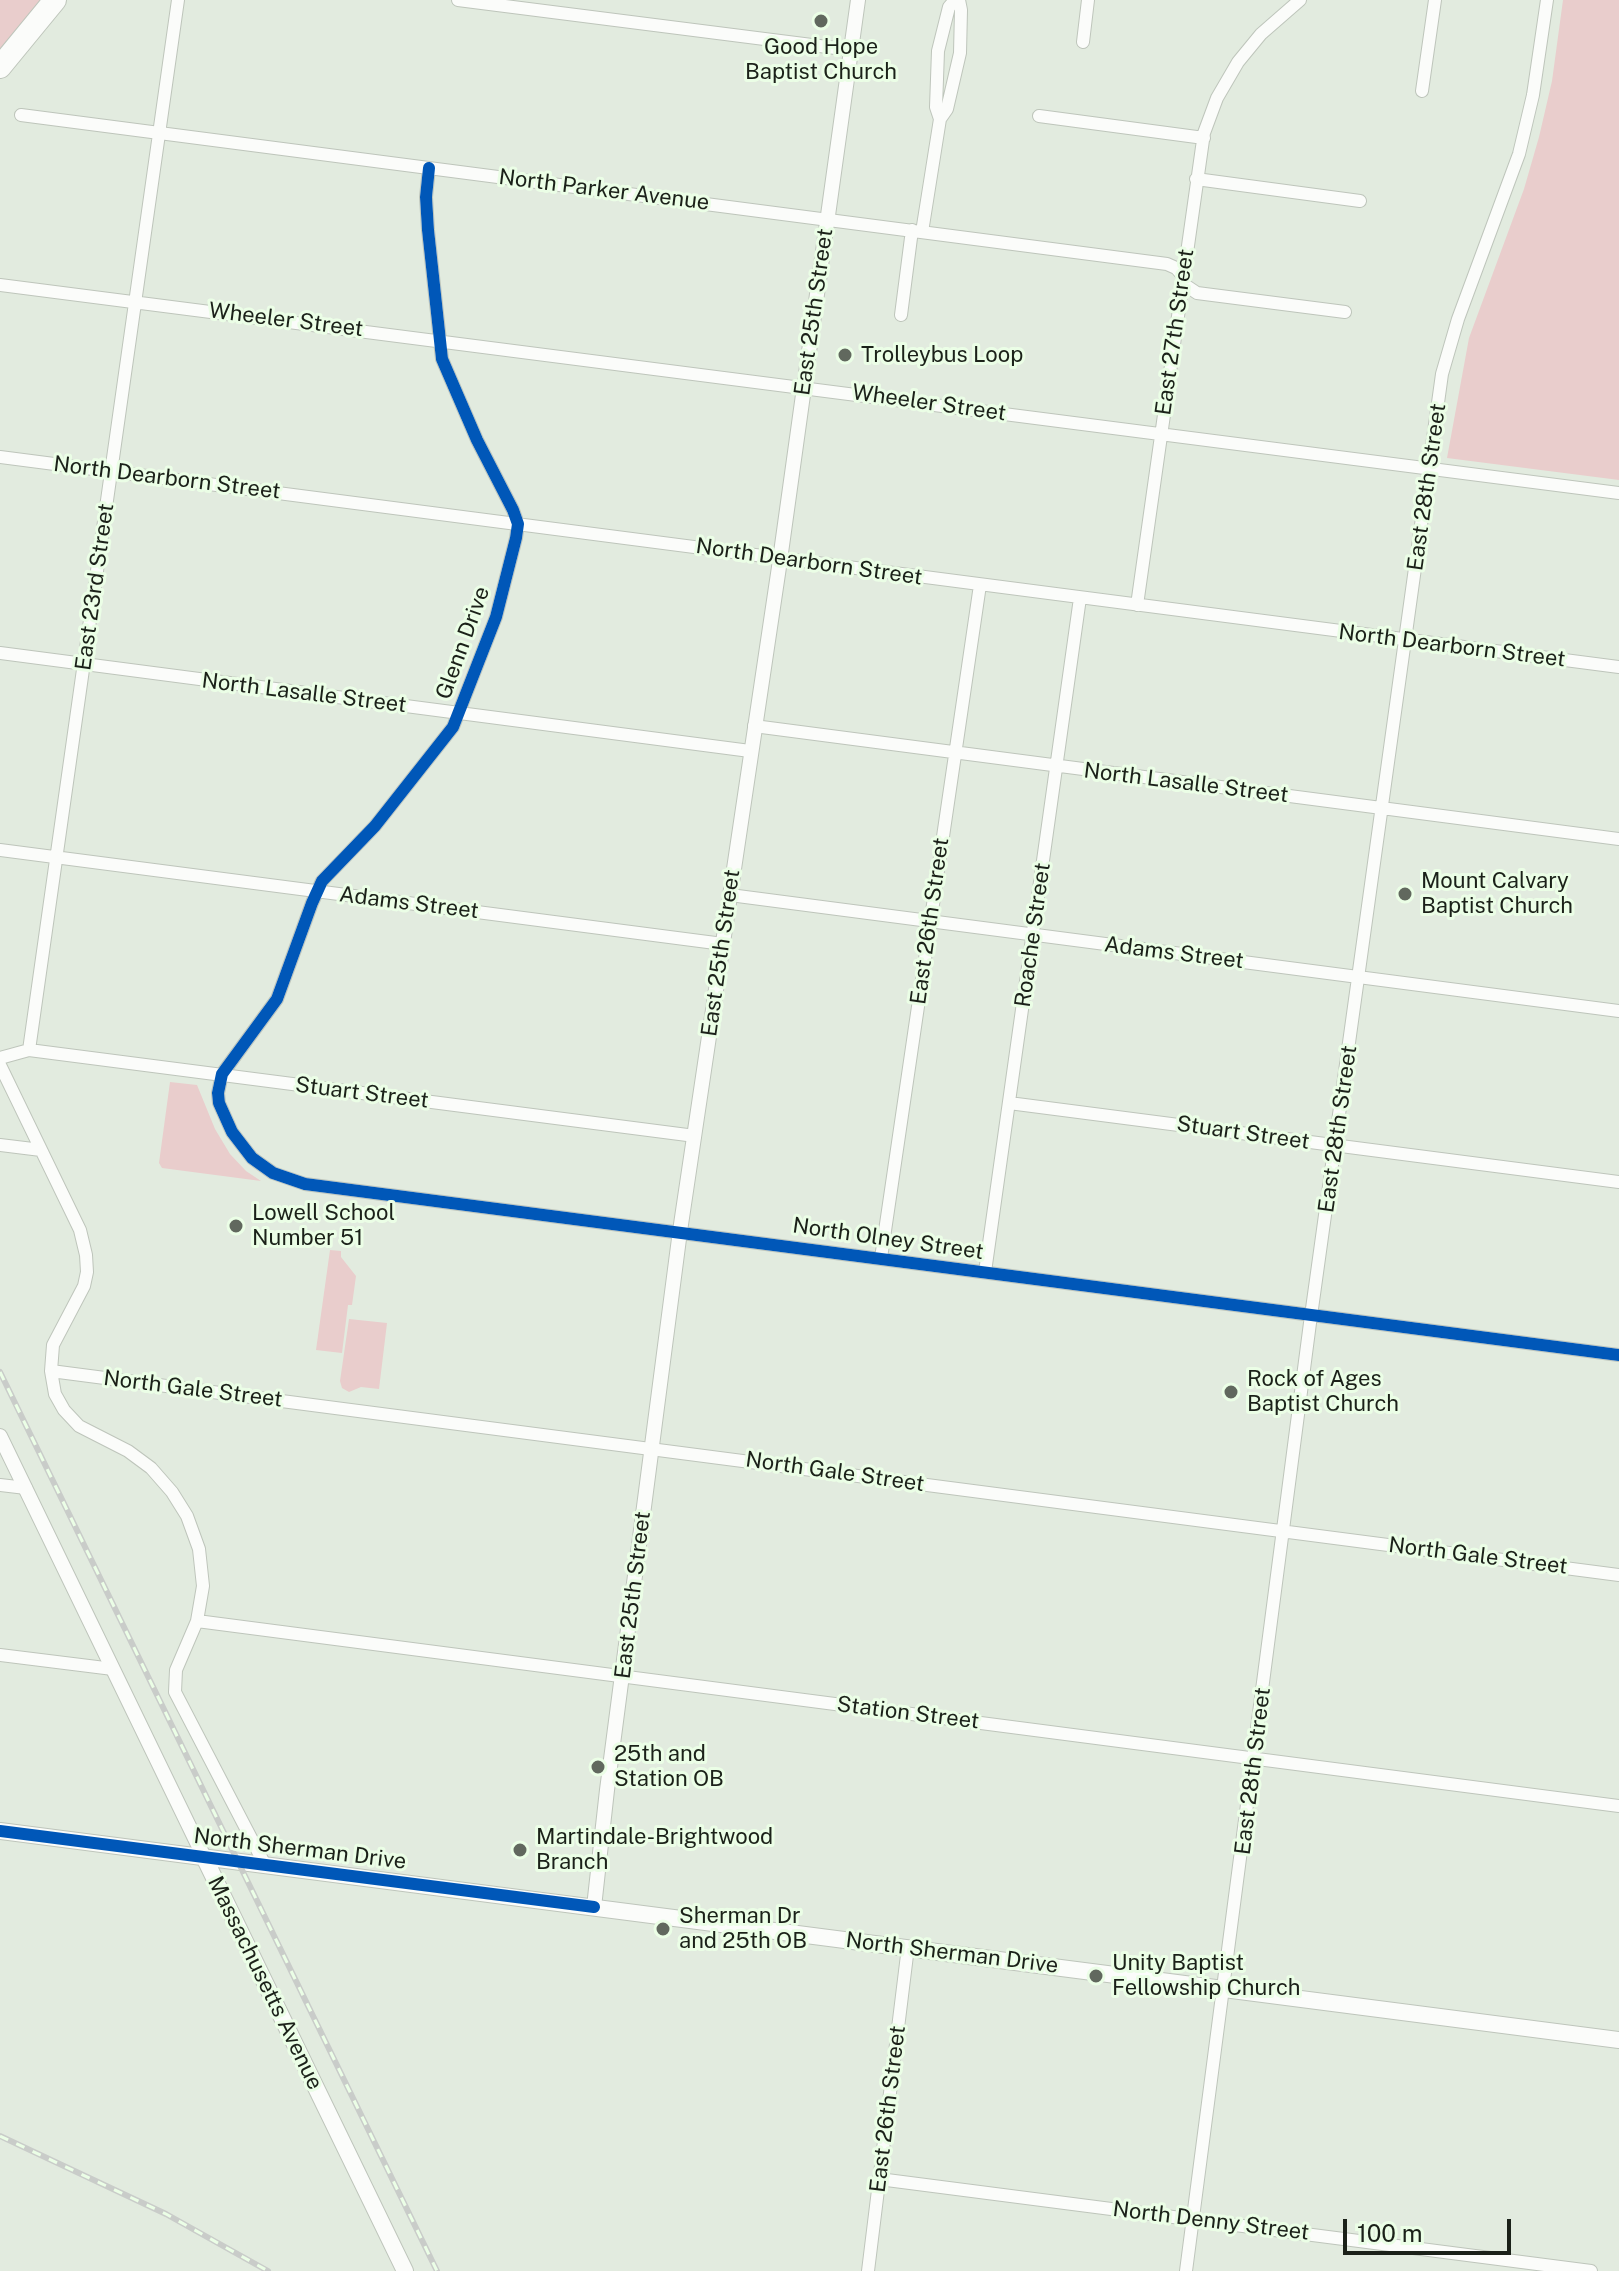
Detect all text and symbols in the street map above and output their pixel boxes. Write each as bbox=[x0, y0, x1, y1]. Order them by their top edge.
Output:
marker: Good Hope Baptist Church bbox=[812, 12, 830, 30]
place label: Good Hope Baptist Church bbox=[745, 34, 897, 86]
street label: North Parker Avenue bbox=[497, 164, 711, 216]
street label: East 25th Street bbox=[789, 227, 839, 397]
street label: East 27th Street bbox=[1150, 247, 1200, 417]
street label: Wheeler Street bbox=[207, 297, 365, 343]
place label: Trolleybus Loop bbox=[861, 342, 1023, 368]
marker: Trolleybus Loop bbox=[836, 346, 854, 364]
street label: Wheeler Street bbox=[850, 379, 1008, 427]
street label: East 28th Street bbox=[1402, 402, 1452, 572]
street label: North Dearborn Street bbox=[52, 451, 282, 505]
street label: East 23rd Street bbox=[70, 502, 120, 672]
street label: North Dearborn Street bbox=[694, 533, 924, 591]
street label: Glenn Drive bbox=[430, 583, 496, 703]
street label: North Dearborn Street bbox=[1337, 619, 1567, 673]
street label: North Lasalle Street bbox=[200, 667, 408, 719]
street label: North Lasalle Street bbox=[1082, 757, 1290, 809]
street label: East 26th Street bbox=[905, 836, 955, 1006]
street label: Roache Street bbox=[1010, 861, 1056, 1009]
street label: East 25th Street bbox=[696, 868, 746, 1038]
place label: Mount Calvary Baptist Church bbox=[1421, 868, 1573, 920]
street label: Adams Street bbox=[338, 881, 480, 925]
marker: Mount Calvary Baptist Church bbox=[1396, 885, 1414, 903]
street label: Adams Street bbox=[1103, 931, 1245, 975]
street label: East 28th Street bbox=[1313, 1044, 1363, 1214]
street label: Stuart Street bbox=[294, 1072, 430, 1114]
street label: Stuart Street bbox=[1175, 1111, 1311, 1155]
place label: Lowell School Number 51 bbox=[252, 1200, 395, 1252]
street label: North Olney Street bbox=[791, 1213, 985, 1265]
marker: Lowell School Number 51 bbox=[227, 1217, 245, 1235]
street label: North Gale Street bbox=[102, 1365, 284, 1413]
place label: Rock of Ages Baptist Church bbox=[1247, 1366, 1399, 1418]
marker: Rock of Ages Baptist Church bbox=[1222, 1383, 1240, 1401]
street label: North Gale Street bbox=[744, 1446, 926, 1498]
street label: East 25th Street bbox=[610, 1510, 656, 1680]
street label: North Gale Street bbox=[1387, 1532, 1569, 1580]
street label: East 28th Street bbox=[1230, 1686, 1276, 1856]
street label: Station Street bbox=[835, 1691, 981, 1735]
place label: 25th and Station OB bbox=[614, 1741, 724, 1792]
marker: 25th and Station OB bbox=[589, 1758, 607, 1776]
street label: North Sherman Drive bbox=[192, 1823, 408, 1875]
place label: Martindale-Brightwood Branch bbox=[536, 1824, 773, 1876]
marker: Martindale-Brightwood Branch bbox=[511, 1841, 529, 1859]
street label: Massachusetts Avenue bbox=[202, 1872, 328, 2094]
place label: Sherman Dr and 25th OB bbox=[679, 1903, 807, 1954]
marker: Sherman Dr and 25th OB bbox=[654, 1920, 672, 1938]
street label: North Sherman Drive bbox=[844, 1927, 1060, 1979]
place label: Unity Baptist Fellowship Church bbox=[1112, 1950, 1300, 2002]
marker: Unity Baptist Fellowship Church bbox=[1087, 1967, 1105, 1985]
street label: East 26th Street bbox=[865, 2024, 911, 2194]
street label: North Denny Street bbox=[1111, 2196, 1311, 2246]
scale bar bbox=[1347, 2203, 1515, 2253]
text: 100 m bbox=[1357, 2219, 1423, 2247]

